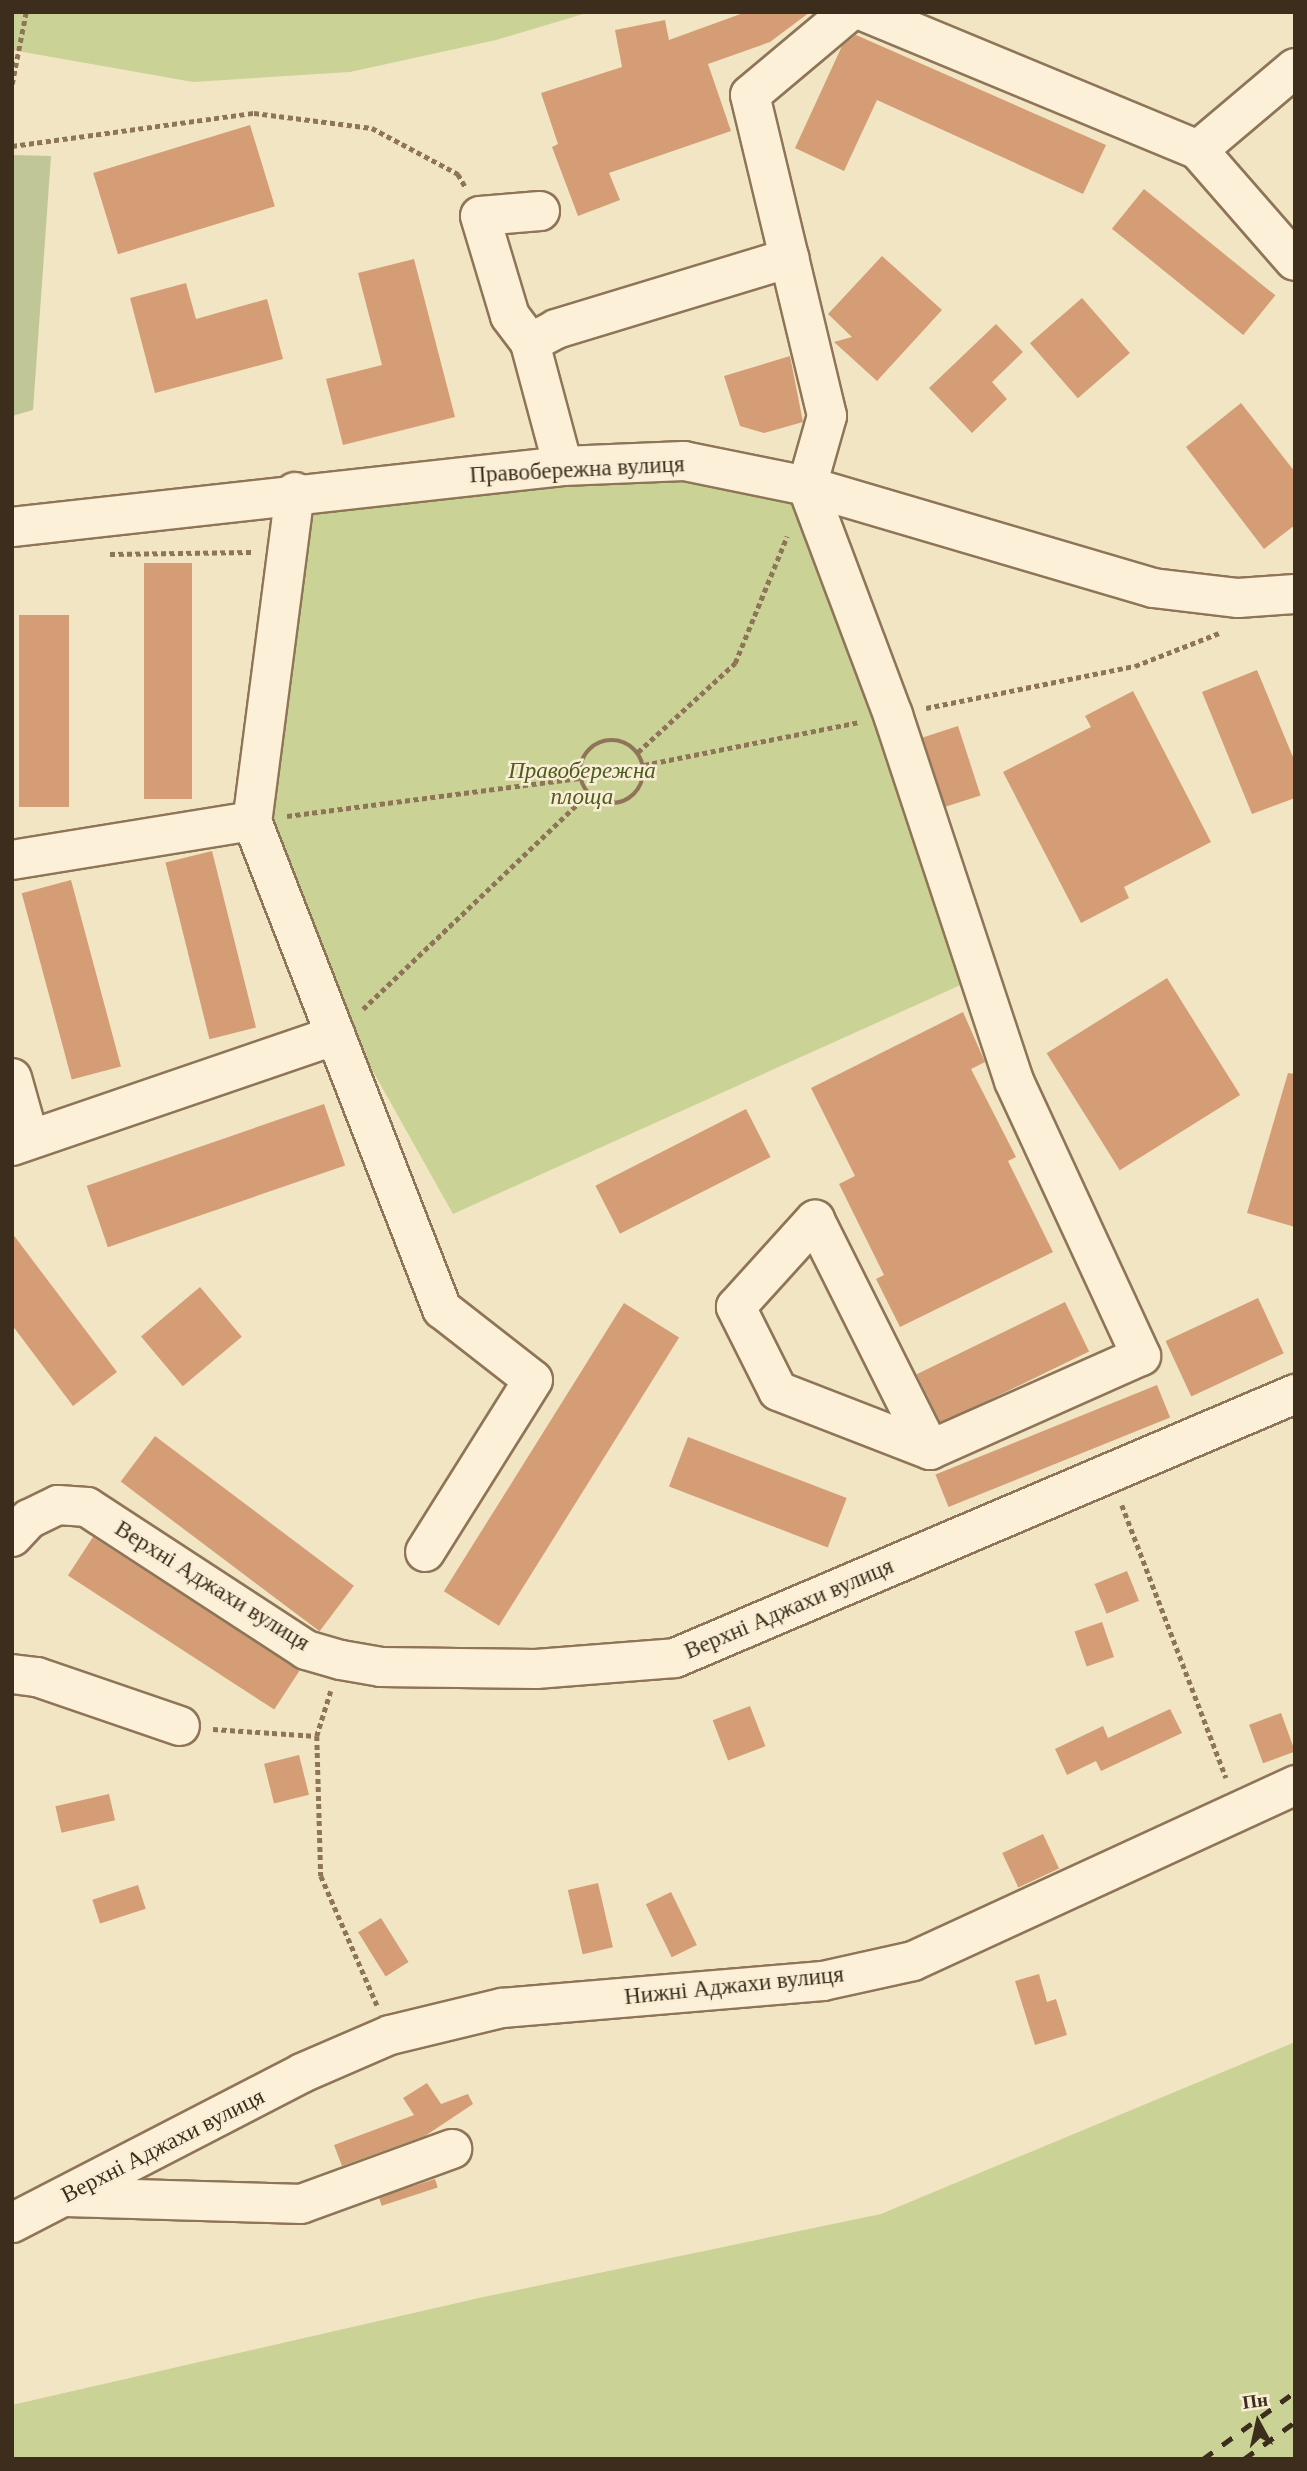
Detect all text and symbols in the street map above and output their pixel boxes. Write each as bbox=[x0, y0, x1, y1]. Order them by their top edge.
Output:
street label: Правобережна вулиця bbox=[469, 451, 685, 489]
park label: Правобережна площа bbox=[508, 757, 656, 811]
street label: Верхні Аджахи вулиця bbox=[110, 1515, 314, 1657]
street label: Верхні Аджахи вулиця bbox=[680, 1552, 898, 1666]
street label: Нижні Аджахи вулиця bbox=[623, 1961, 845, 2011]
street label: Верхні Аджахи вулиця bbox=[57, 2083, 269, 2209]
north arrow bbox=[1223, 2387, 1293, 2457]
text: Пн bbox=[1241, 2389, 1269, 2413]

